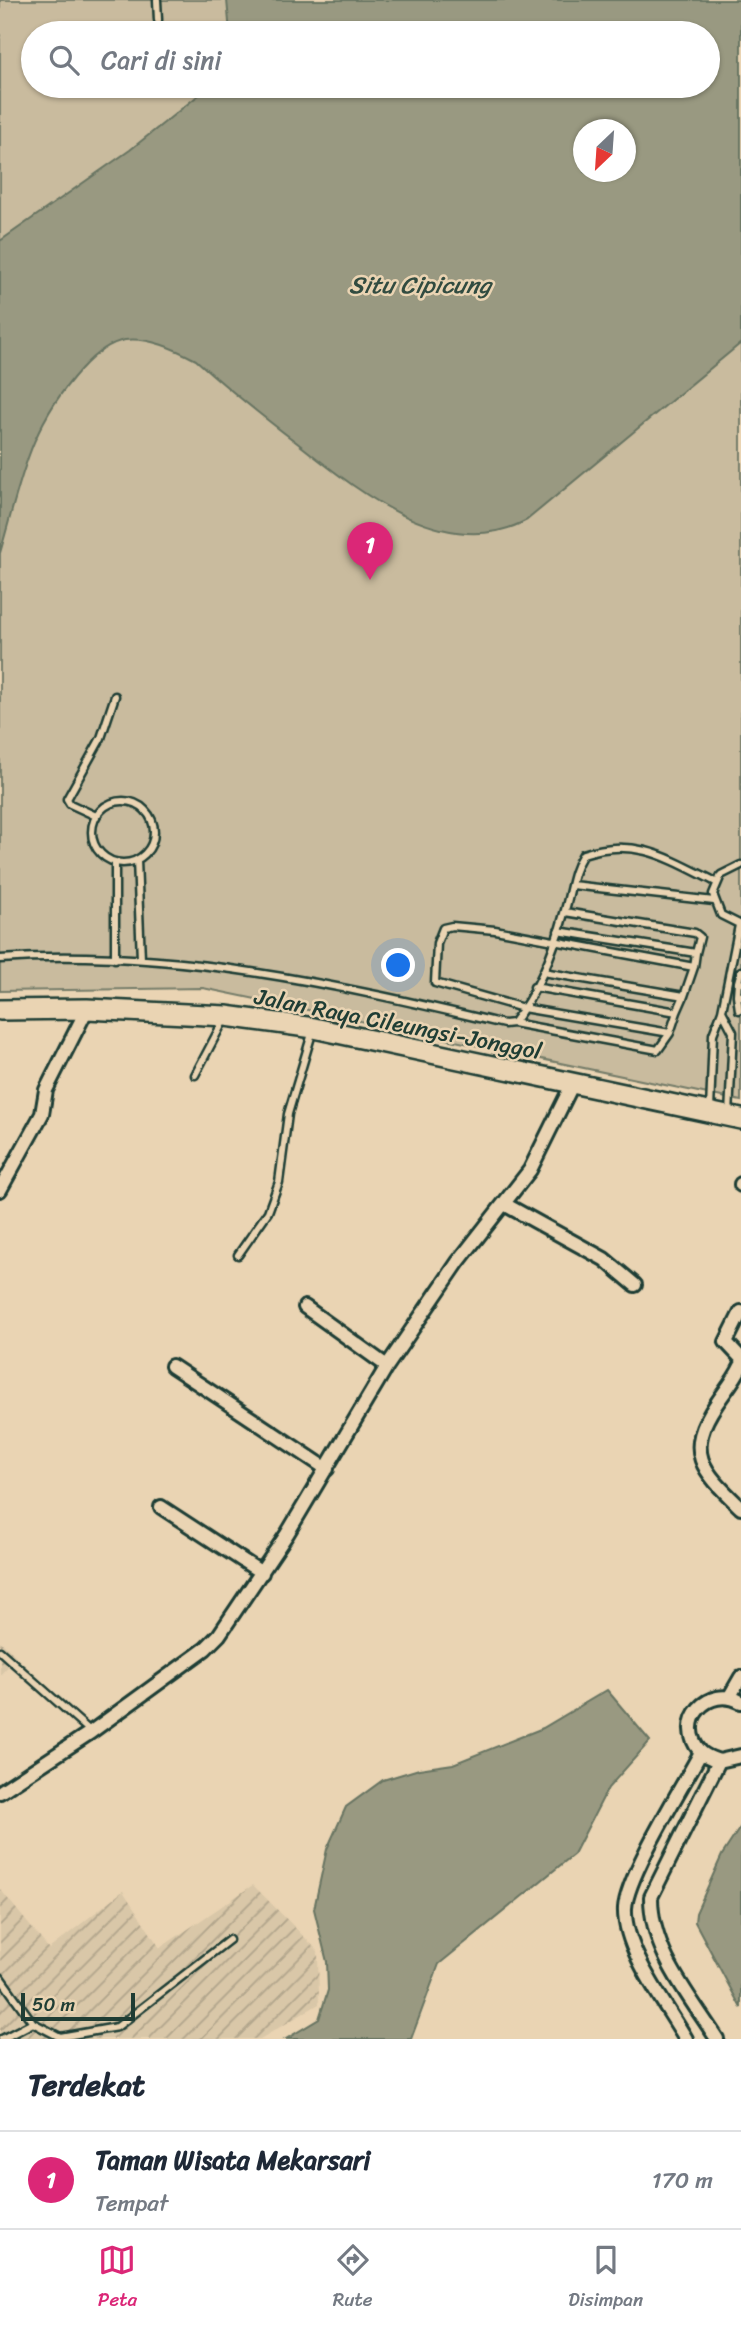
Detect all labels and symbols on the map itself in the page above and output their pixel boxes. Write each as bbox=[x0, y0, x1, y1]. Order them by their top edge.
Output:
north arrow bbox=[573, 119, 636, 182]
water label: Situ Cipicung bbox=[349, 264, 494, 306]
pin: 1 bbox=[347, 522, 393, 580]
your location bbox=[381, 948, 415, 982]
street label: Jalan Raya Cileungsi-Jonggol bbox=[250, 976, 545, 1072]
scale bar bbox=[21, 1990, 135, 2022]

